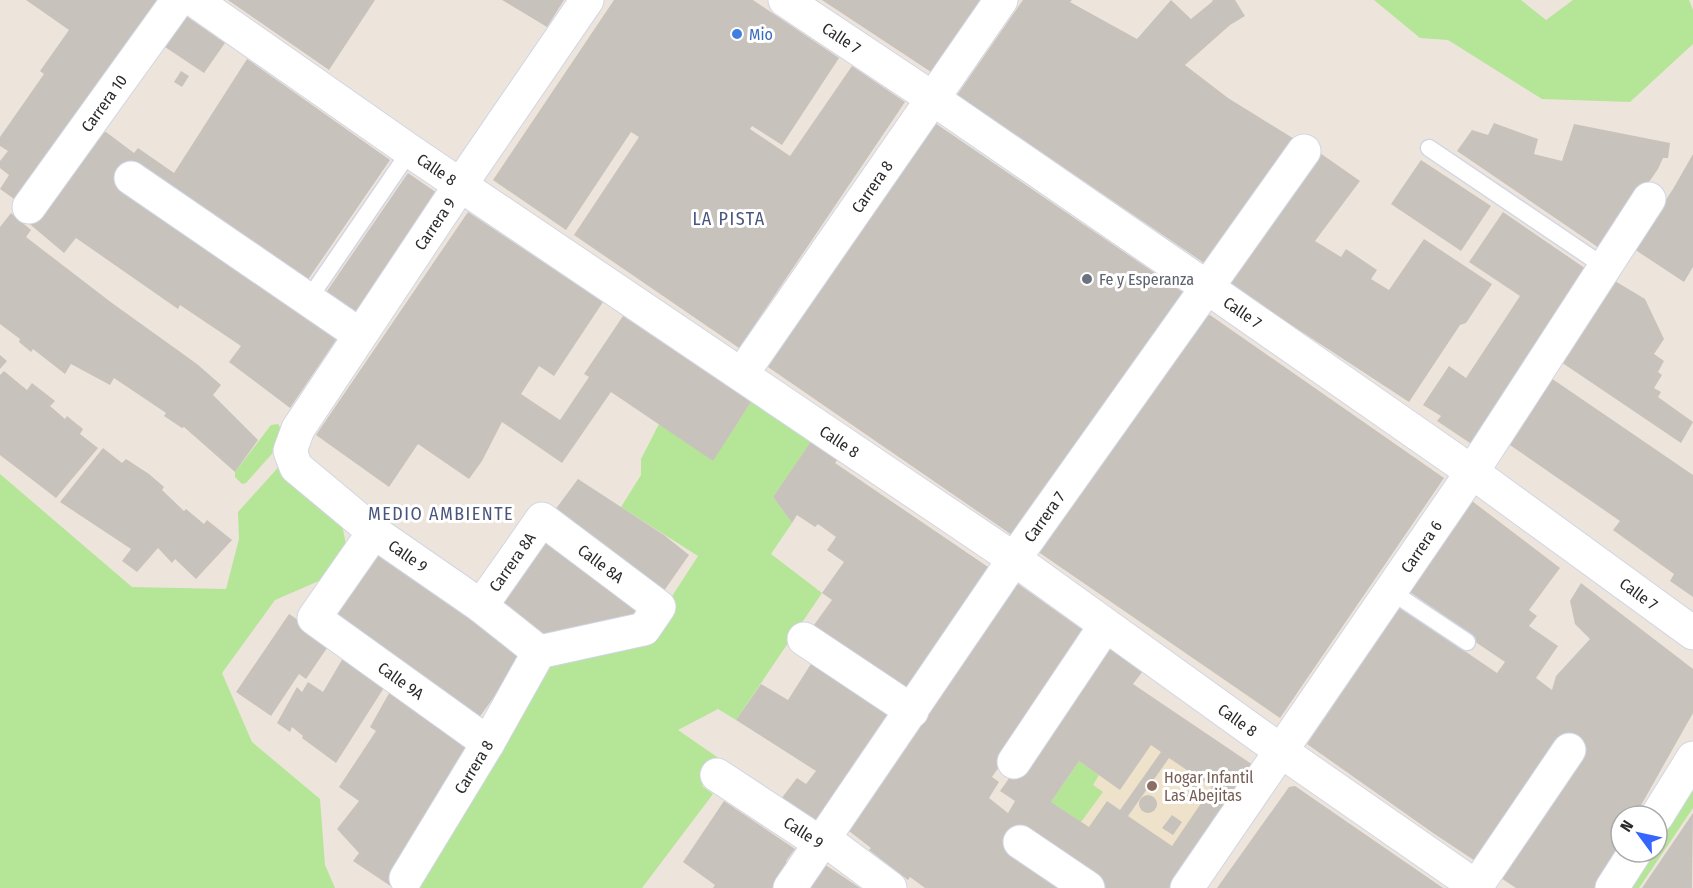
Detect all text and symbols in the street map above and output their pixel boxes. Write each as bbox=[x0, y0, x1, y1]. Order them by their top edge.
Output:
street label: Calle 7 bbox=[819, 18, 865, 58]
place label: Mio bbox=[749, 25, 773, 44]
marker: Mio bbox=[730, 27, 744, 41]
street label: Carrera 10 bbox=[77, 71, 131, 135]
street label: Calle 8 bbox=[413, 149, 460, 189]
street label: Carrera 8 bbox=[847, 157, 896, 216]
street label: Carrera 9 bbox=[411, 194, 459, 254]
district label: LA PISTA bbox=[692, 208, 766, 230]
place label: Fe y Esperanza bbox=[1099, 270, 1194, 289]
marker: Fe y Esperanza bbox=[1080, 272, 1094, 286]
street label: Calle 7 bbox=[1220, 292, 1266, 332]
street label: Calle 8 bbox=[816, 421, 863, 461]
street label: Carrera 7 bbox=[1020, 487, 1069, 546]
district label: MEDIO AMBIENTE bbox=[368, 503, 514, 525]
street label: Carrera 6 bbox=[1396, 517, 1446, 576]
street label: Carrera 8A bbox=[485, 528, 540, 595]
street label: Calle 9 bbox=[385, 536, 432, 576]
street label: Calle 8A bbox=[574, 540, 628, 587]
street label: Calle 7 bbox=[1616, 573, 1662, 614]
street label: Calle 9A bbox=[374, 658, 428, 704]
street label: Calle 8 bbox=[1214, 699, 1261, 740]
street label: Carrera 8 bbox=[450, 737, 497, 797]
place label: Hogar Infantil Las Abejitas bbox=[1164, 768, 1253, 805]
marker: Hogar Infantil Las Abejitas bbox=[1145, 779, 1159, 793]
north arrow bbox=[1609, 804, 1669, 864]
street label: Calle 9 bbox=[780, 812, 827, 852]
text: N bbox=[1616, 817, 1637, 835]

